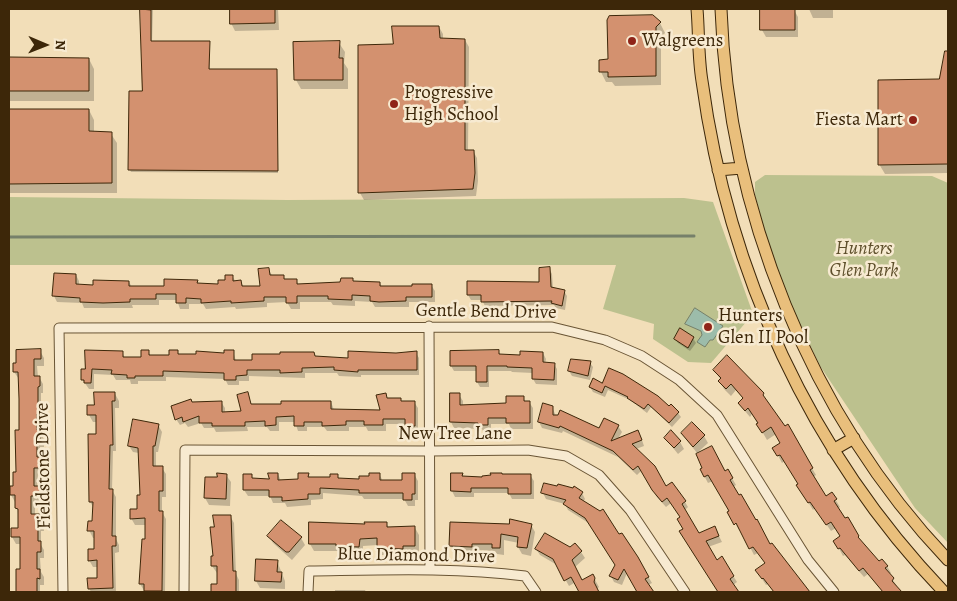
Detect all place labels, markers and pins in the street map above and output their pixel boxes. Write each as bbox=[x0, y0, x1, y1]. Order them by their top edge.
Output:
place label: Walgreens bbox=[642, 30, 723, 52]
marker: Walgreens bbox=[626, 35, 638, 47]
place label: Progressive High School bbox=[404, 82, 498, 126]
marker: Progressive High School bbox=[388, 98, 400, 110]
place label: Fiesta Mart bbox=[815, 109, 903, 131]
marker: Fiesta Mart bbox=[907, 114, 919, 126]
place label: Hunters Glen II Pool bbox=[718, 305, 808, 349]
marker: Hunters Glen II Pool bbox=[702, 321, 714, 333]

